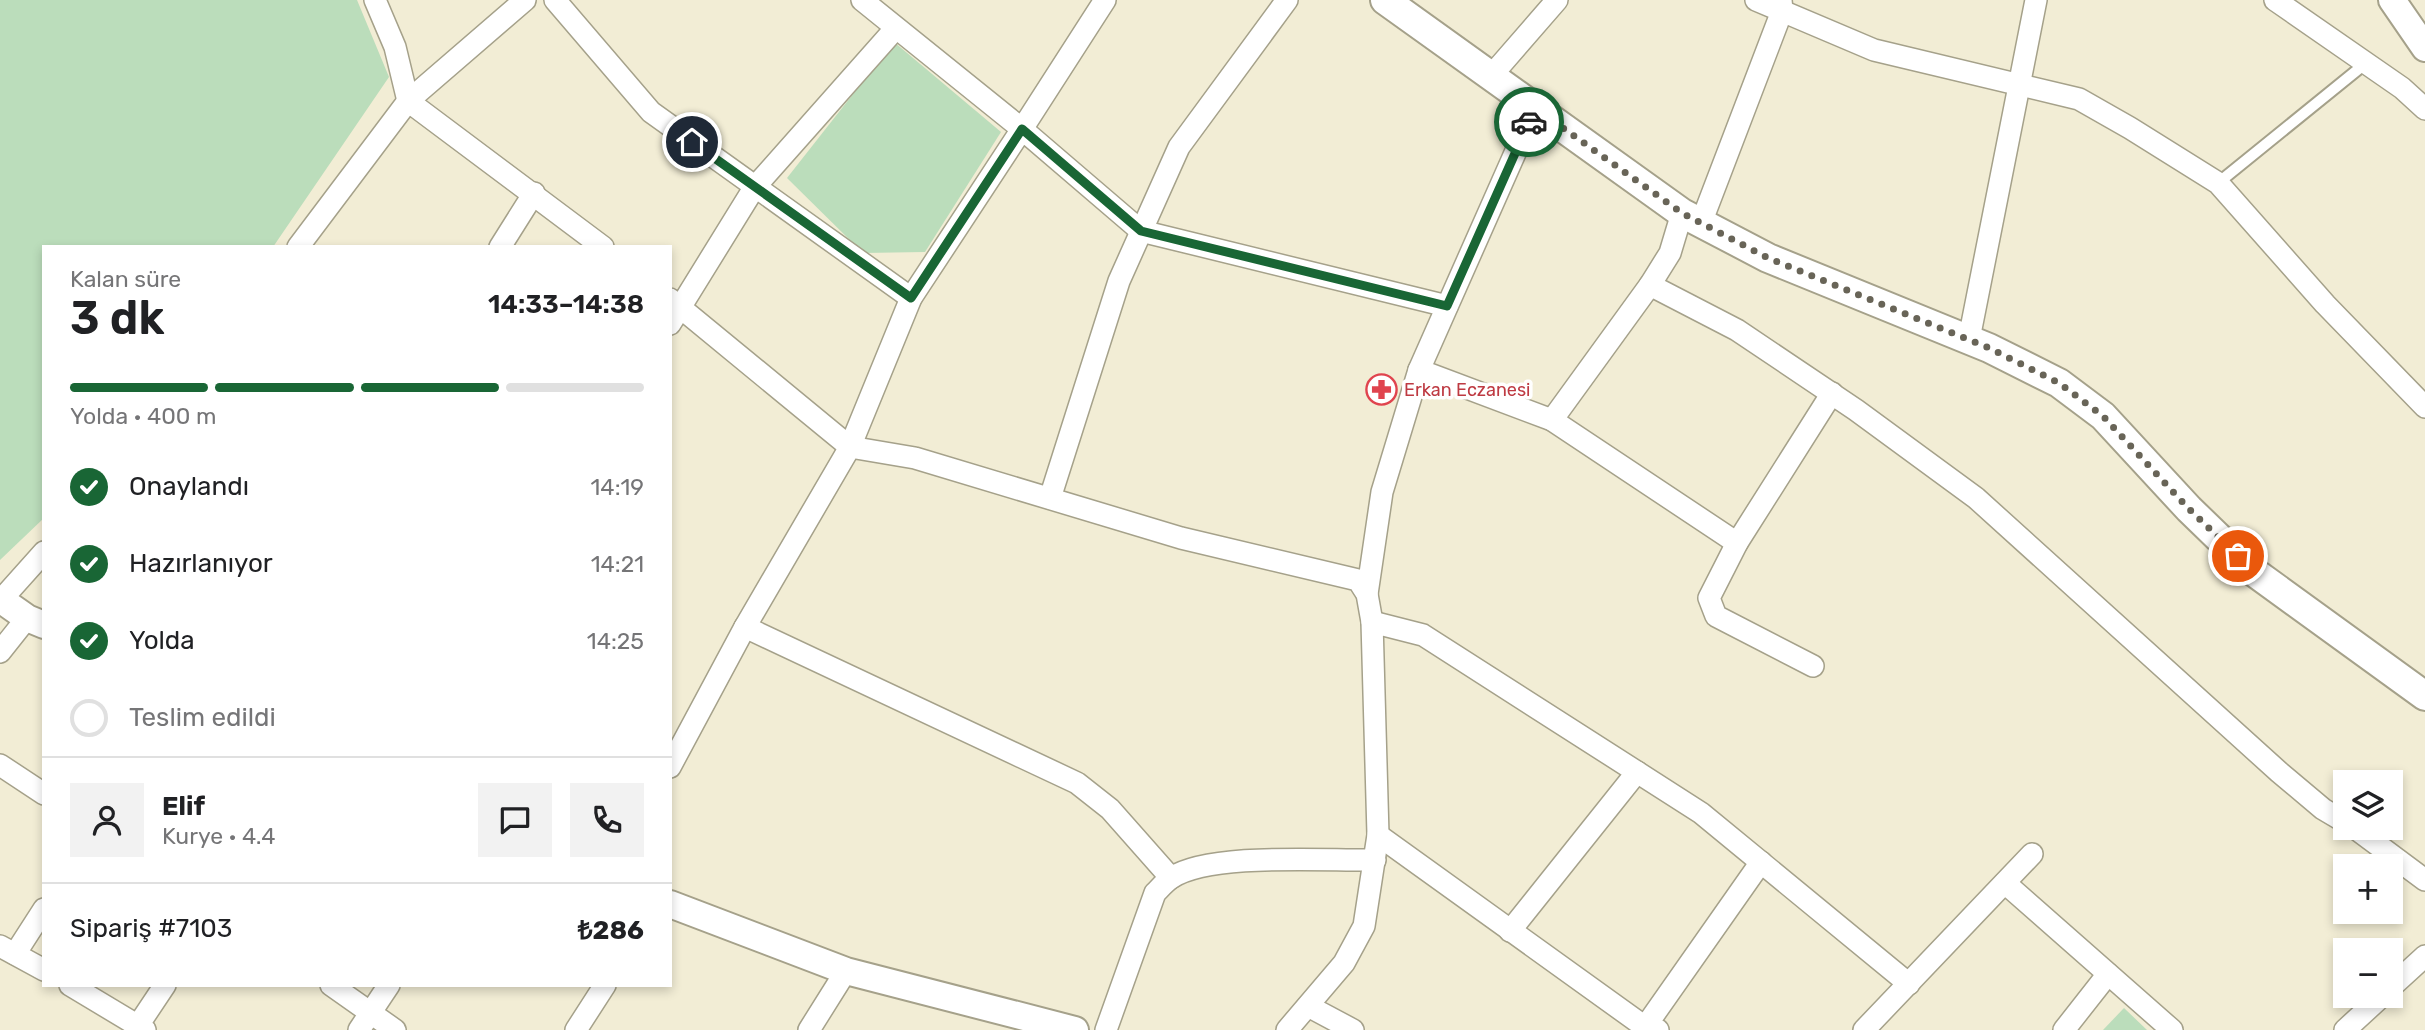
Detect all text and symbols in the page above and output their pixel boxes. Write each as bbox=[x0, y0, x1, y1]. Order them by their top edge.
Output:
courier bbox=[1494, 87, 1564, 157]
icon: car bbox=[1510, 103, 1548, 141]
pin bbox=[662, 112, 722, 172]
icon: home bbox=[673, 123, 711, 161]
text: Kalan süre bbox=[70, 265, 181, 293]
text: 14:33–14:38 bbox=[488, 289, 644, 320]
text: 3 dk bbox=[70, 291, 164, 346]
pharmacy icon: Erkan Eczanesi bbox=[1364, 373, 1398, 407]
place label: Erkan Eczanesi bbox=[1404, 379, 1530, 401]
text: Yolda · 400 m bbox=[70, 402, 217, 430]
icon: check bbox=[70, 468, 108, 506]
text: Onaylandı bbox=[129, 471, 249, 502]
text: 14:19 bbox=[591, 473, 644, 501]
pin bbox=[2208, 526, 2268, 586]
icon: bag bbox=[2219, 537, 2257, 575]
icon: check bbox=[70, 545, 108, 583]
text: Hazırlanıyor bbox=[129, 548, 273, 579]
text: 14:21 bbox=[591, 550, 644, 578]
icon: check bbox=[70, 622, 108, 660]
text: Yolda bbox=[129, 625, 195, 656]
text: 14:25 bbox=[587, 627, 644, 655]
text: Teslim edildi bbox=[129, 702, 276, 733]
map controls bbox=[2333, 770, 2403, 1008]
button: layers bbox=[2333, 770, 2403, 840]
button: person bbox=[70, 783, 144, 857]
button: chat bbox=[478, 783, 552, 857]
button: phone bbox=[570, 783, 644, 857]
text: Elif bbox=[162, 791, 205, 822]
text: Kurye · 4.4 bbox=[162, 822, 276, 850]
button: + bbox=[2333, 854, 2403, 924]
text: Sipariş #7103 bbox=[70, 913, 232, 944]
text: ₺286 bbox=[578, 915, 644, 946]
button: − bbox=[2333, 938, 2403, 1008]

